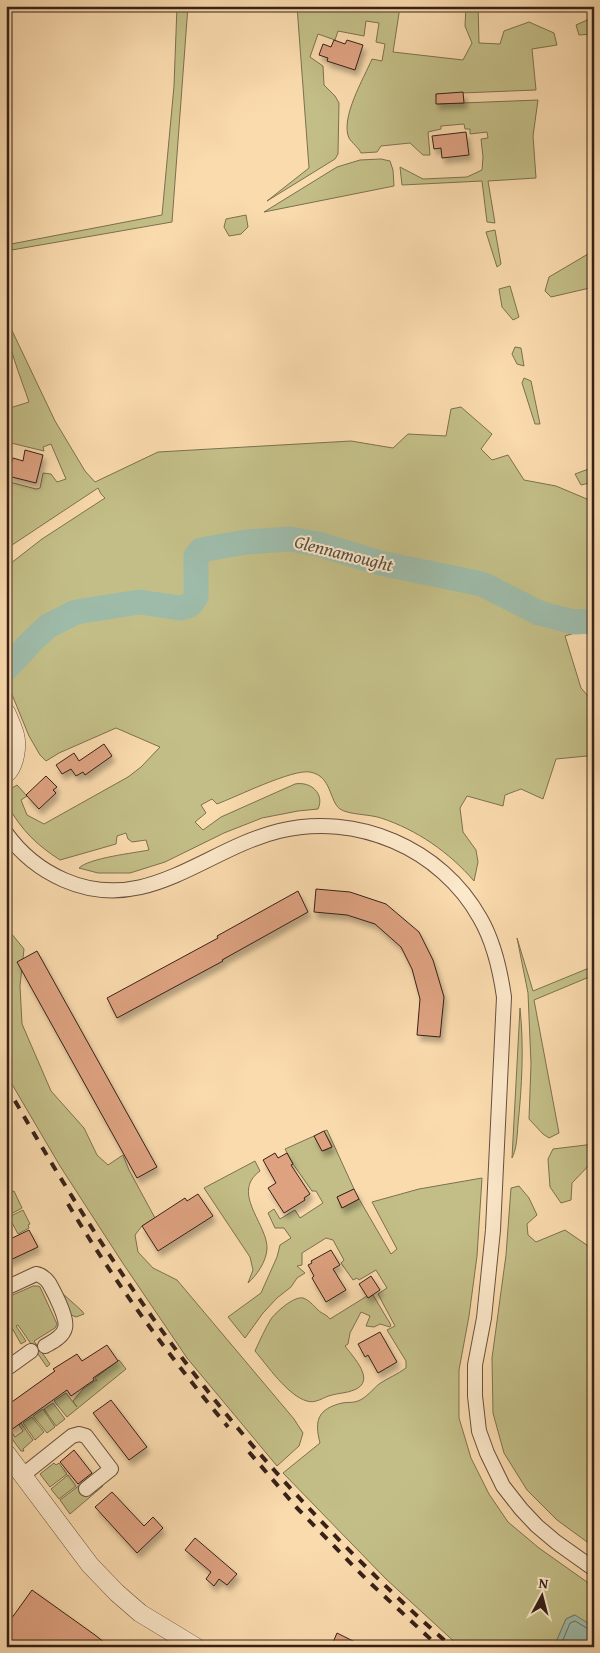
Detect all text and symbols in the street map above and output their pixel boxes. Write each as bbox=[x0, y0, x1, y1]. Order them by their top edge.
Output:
water label: Glennamought bbox=[292, 528, 396, 578]
north arrow bbox=[518, 1570, 568, 1620]
text: N bbox=[538, 1573, 550, 1594]

